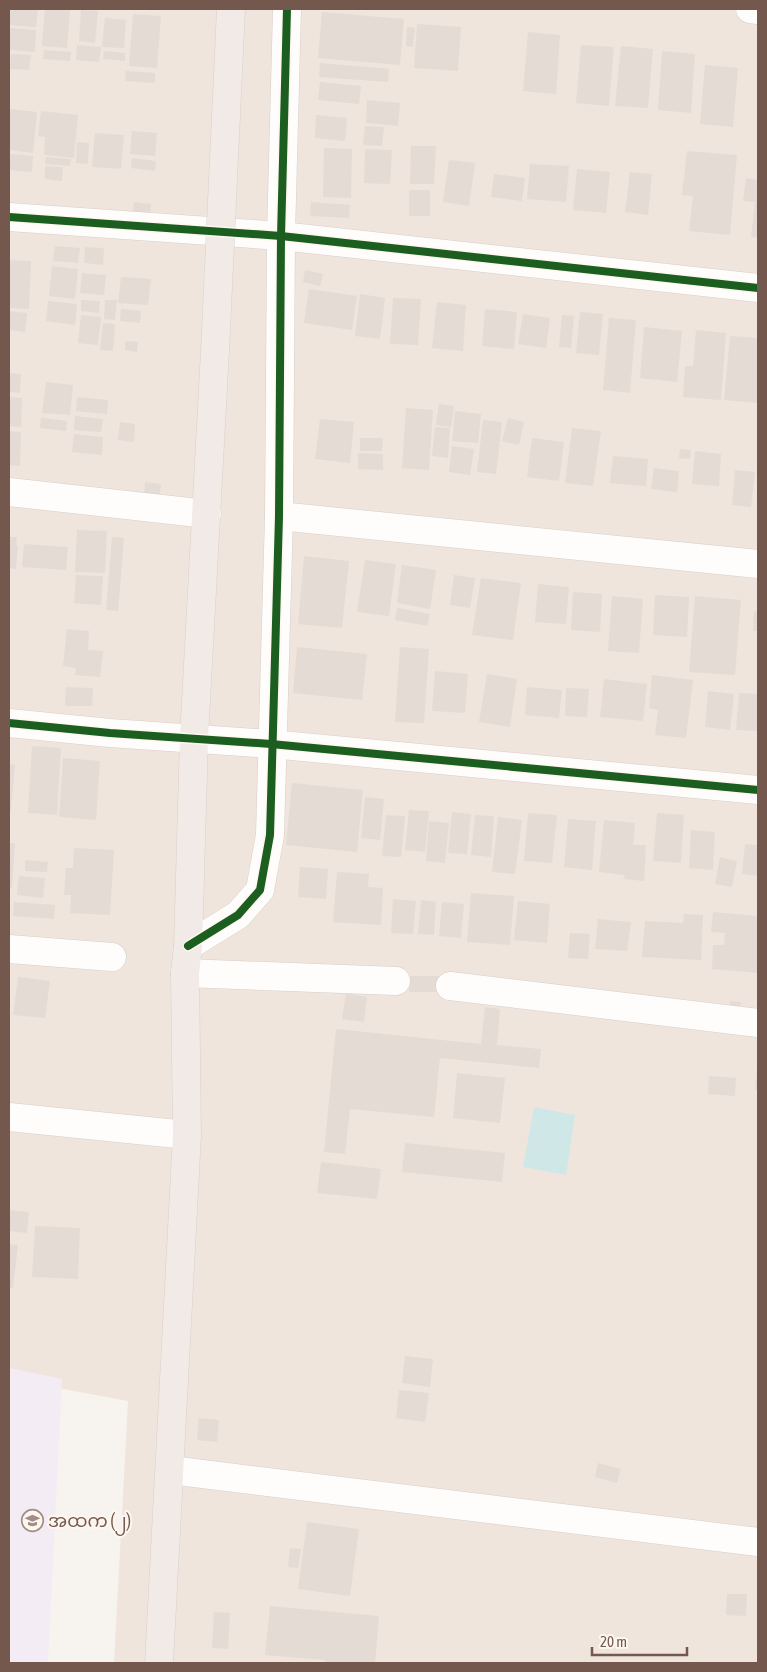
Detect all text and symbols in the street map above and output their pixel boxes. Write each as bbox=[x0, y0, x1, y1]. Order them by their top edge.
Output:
school or university icon: အထက (၂) bbox=[20, 1509, 44, 1533]
place label: အထက (၂) bbox=[48, 1510, 131, 1536]
scale bar bbox=[592, 1624, 687, 1656]
text: 20 m bbox=[600, 1633, 627, 1650]

